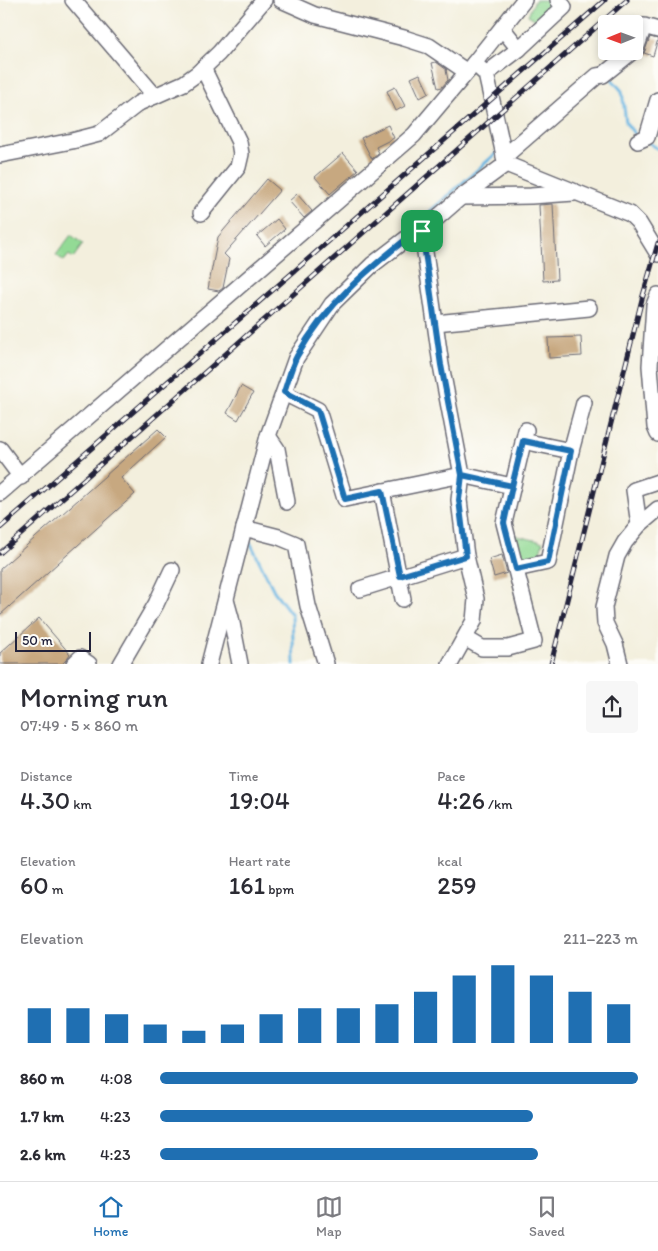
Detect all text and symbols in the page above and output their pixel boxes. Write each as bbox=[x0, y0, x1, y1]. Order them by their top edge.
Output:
north arrow bbox=[598, 15, 642, 60]
map controls bbox=[598, 15, 643, 60]
pin bbox=[401, 210, 443, 252]
icon: arrive bbox=[408, 217, 436, 245]
scale bar bbox=[15, 628, 91, 652]
text: 50 m bbox=[22, 632, 53, 649]
text: Morning run bbox=[20, 680, 168, 714]
button: share bbox=[586, 681, 638, 733]
text: 07:49 · 5 × 860 m bbox=[20, 716, 138, 735]
text: Distance bbox=[20, 768, 72, 785]
text: Time bbox=[229, 768, 259, 785]
text: Pace bbox=[437, 768, 465, 785]
text: 4.30 bbox=[20, 785, 70, 815]
text: 19:04 bbox=[229, 785, 290, 815]
text: 4:26 bbox=[437, 785, 485, 815]
text: km bbox=[70, 796, 92, 813]
text: /km bbox=[485, 796, 512, 813]
text: Elevation bbox=[20, 853, 76, 870]
text: Heart rate bbox=[229, 853, 291, 870]
text: kcal bbox=[437, 853, 462, 870]
text: 60 bbox=[20, 870, 49, 900]
text: 161 bbox=[229, 870, 265, 900]
text: 259 bbox=[437, 870, 477, 900]
text: m bbox=[49, 881, 64, 898]
text: bpm bbox=[265, 881, 294, 898]
text: Elevation bbox=[20, 929, 84, 948]
text: 211–223 m bbox=[563, 929, 638, 948]
text: 860 m bbox=[20, 1069, 64, 1088]
text: 4:08 bbox=[100, 1069, 132, 1088]
text: 1.7 km bbox=[20, 1107, 64, 1126]
text: 4:23 bbox=[100, 1107, 131, 1126]
text: 2.6 km bbox=[20, 1145, 66, 1164]
text: 4:23 bbox=[100, 1145, 131, 1164]
tab: Home bbox=[93, 1193, 128, 1240]
tab: Map bbox=[315, 1193, 343, 1240]
tab: Saved bbox=[529, 1193, 565, 1240]

